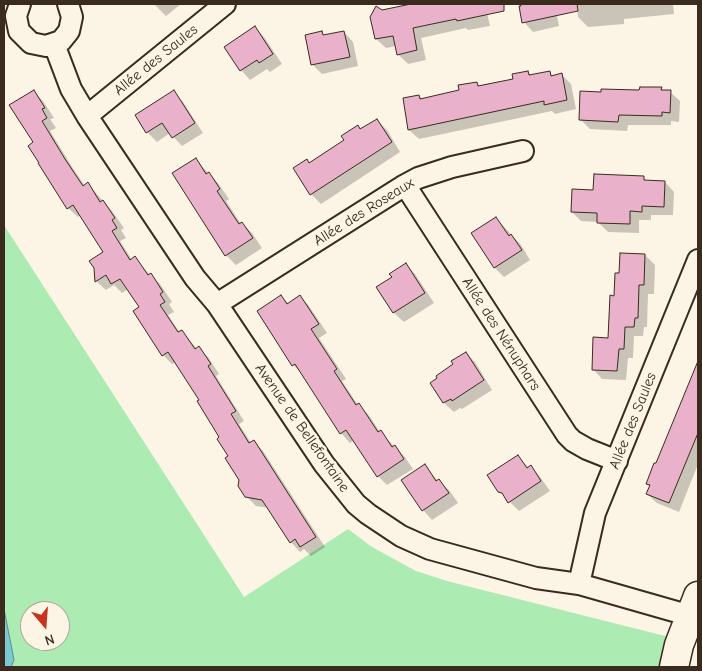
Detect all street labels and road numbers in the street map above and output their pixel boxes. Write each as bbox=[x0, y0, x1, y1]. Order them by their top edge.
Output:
street label: Allée des Saules bbox=[110, 21, 202, 99]
street label: Allée des Roseaux bbox=[311, 174, 417, 250]
street label: Allée des Nénuphars bbox=[458, 274, 544, 394]
street label: Avenue de Bellefontaine bbox=[251, 360, 353, 496]
street label: Allée des Saules bbox=[605, 370, 661, 472]

